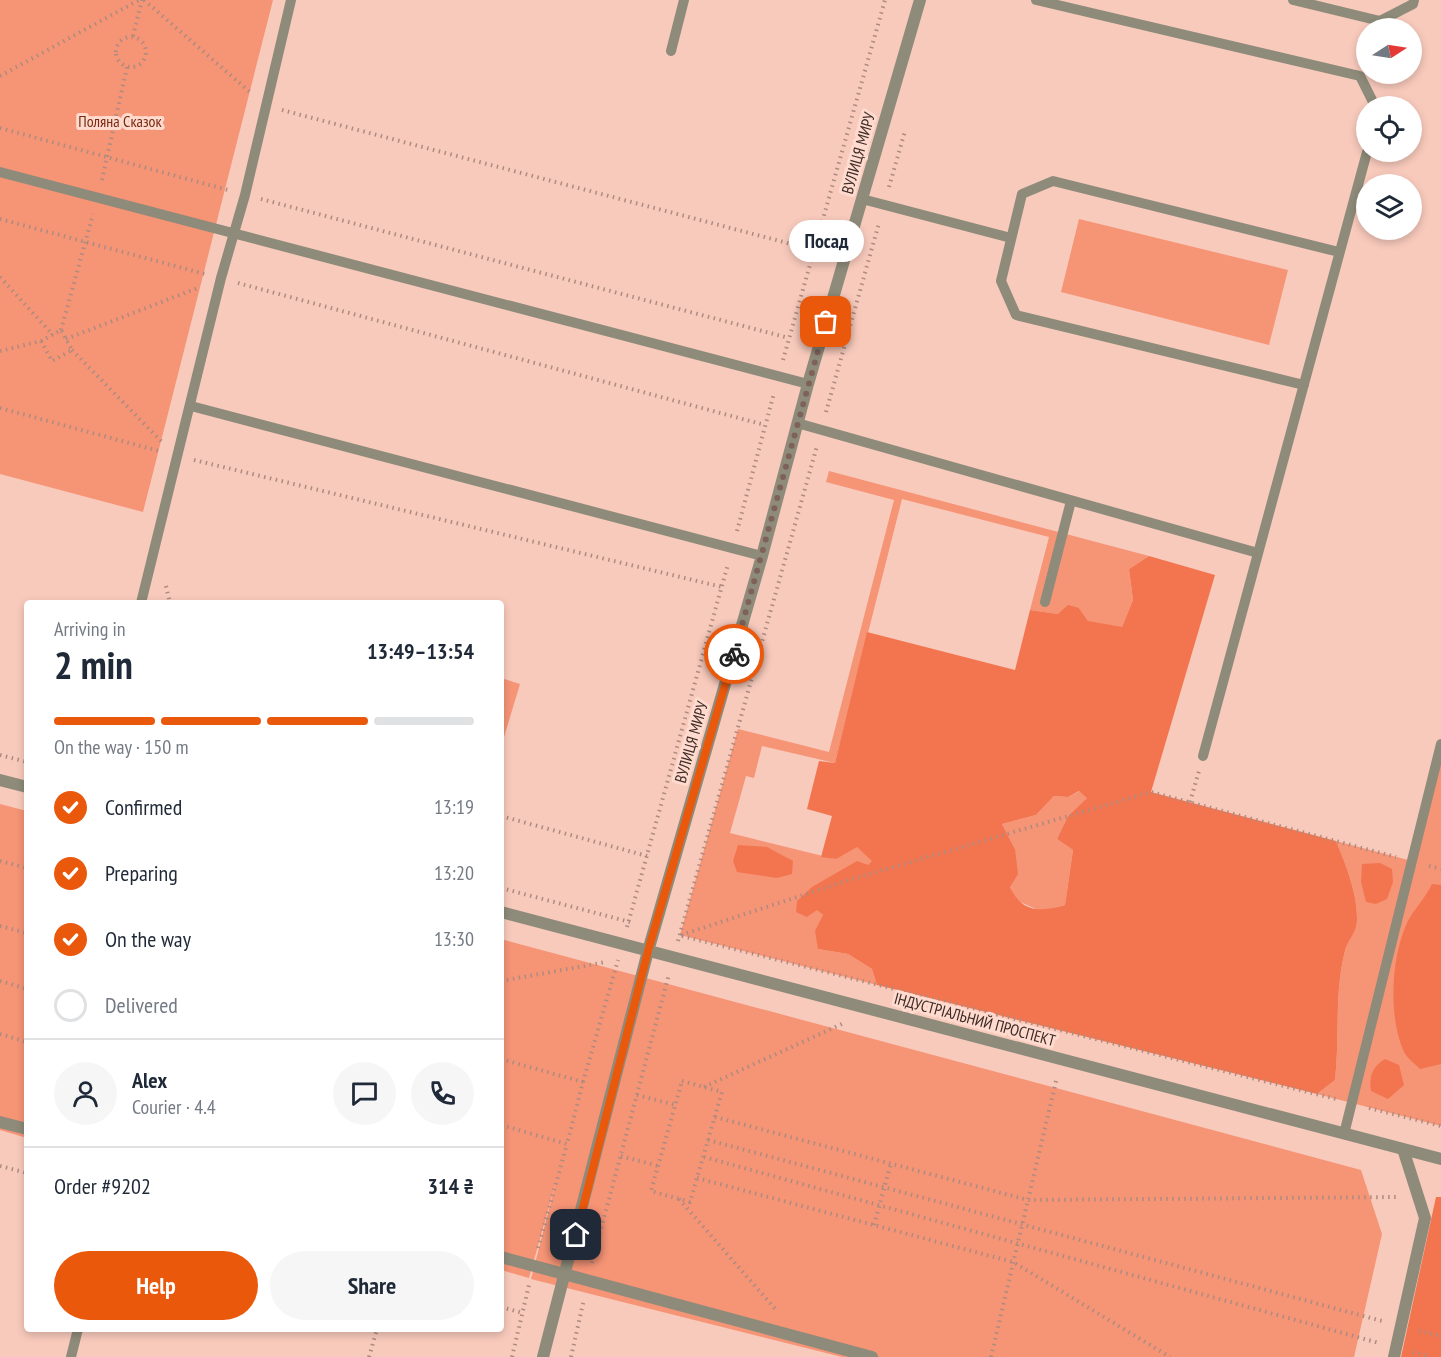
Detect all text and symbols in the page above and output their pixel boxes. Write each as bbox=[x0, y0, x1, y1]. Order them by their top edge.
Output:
north arrow bbox=[1356, 18, 1422, 84]
map controls bbox=[1356, 18, 1422, 240]
button: locate bbox=[1356, 96, 1422, 162]
street label: ВУЛИЦЯ МИРУ bbox=[837, 109, 879, 196]
park label: Поляна Сказок bbox=[78, 111, 163, 131]
button: layers bbox=[1356, 174, 1422, 240]
callout: Посад bbox=[788, 220, 864, 262]
text: Посад bbox=[804, 228, 849, 254]
pin bbox=[800, 296, 851, 347]
icon: bag bbox=[809, 305, 842, 338]
text: Arriving in bbox=[54, 616, 126, 642]
courier bbox=[704, 624, 764, 684]
text: 13:49–13:54 bbox=[367, 637, 474, 665]
icon: bike bbox=[718, 638, 751, 671]
text: 2 min bbox=[54, 639, 133, 690]
street label: ВУЛИЦЯ МИРУ bbox=[670, 698, 712, 785]
text: On the way · 150 m bbox=[54, 734, 189, 760]
icon: check bbox=[54, 791, 87, 824]
text: Confirmed bbox=[105, 793, 182, 821]
text: 13:19 bbox=[434, 794, 474, 820]
icon: check bbox=[54, 857, 87, 890]
text: Preparing bbox=[105, 859, 178, 887]
text: 13:20 bbox=[434, 860, 474, 886]
icon: check bbox=[54, 923, 87, 956]
text: On the way bbox=[105, 925, 191, 953]
text: 13:30 bbox=[434, 926, 474, 952]
street label: ІНДУСТРІАЛЬНИЙ ПРОСПЕКТ bbox=[892, 988, 1058, 1050]
text: Delivered bbox=[105, 991, 178, 1019]
button: person bbox=[54, 1062, 117, 1125]
button: chat bbox=[333, 1062, 396, 1125]
button: phone bbox=[411, 1062, 474, 1125]
text: Alex bbox=[132, 1066, 167, 1094]
text: Courier · 4.4 bbox=[132, 1094, 216, 1120]
text: Order #9202 bbox=[54, 1172, 151, 1200]
text: 314 ₴ bbox=[427, 1172, 474, 1200]
pin bbox=[550, 1209, 601, 1260]
icon: home bbox=[559, 1218, 592, 1251]
button: Help bbox=[54, 1251, 258, 1320]
button: Share bbox=[270, 1251, 474, 1320]

